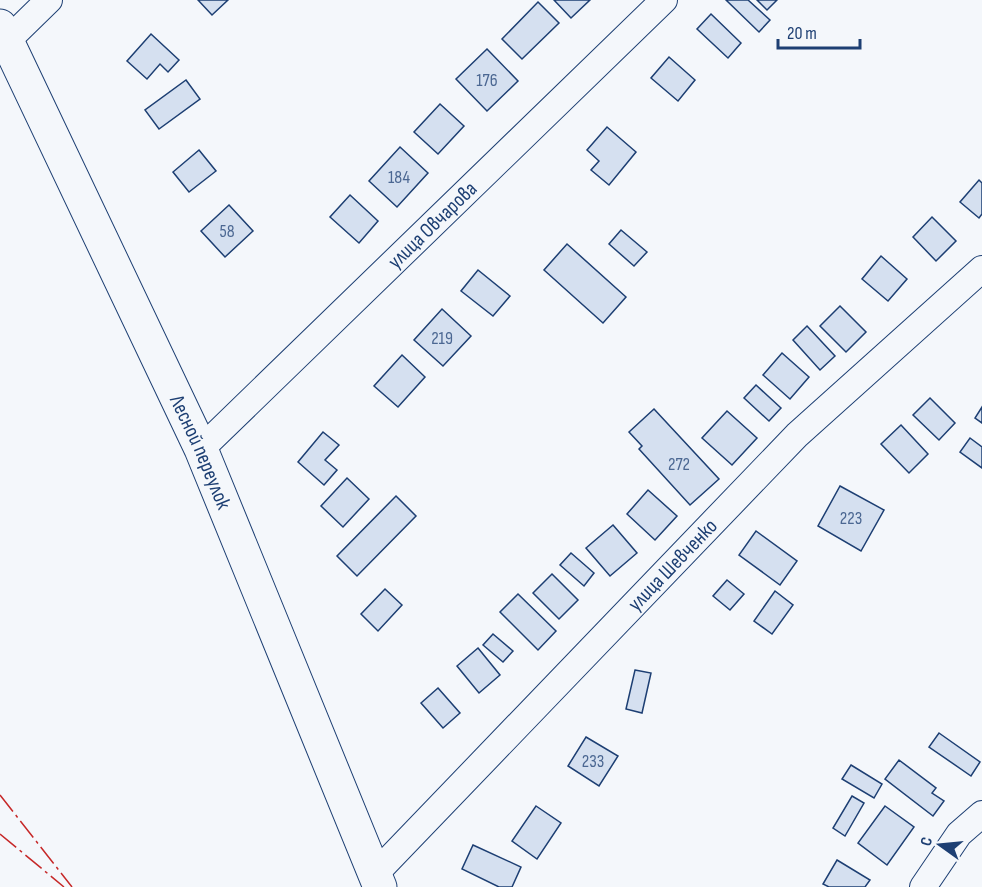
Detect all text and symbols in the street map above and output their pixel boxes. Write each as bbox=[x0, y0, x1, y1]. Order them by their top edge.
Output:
scale bar bbox=[778, 12, 860, 50]
text: 20 m bbox=[787, 23, 817, 44]
house number: 176 bbox=[476, 70, 498, 91]
house number: 184 bbox=[388, 167, 411, 188]
street label: улица Овчарова bbox=[382, 176, 482, 274]
house number: 58 bbox=[219, 221, 235, 242]
house number: 219 bbox=[431, 328, 453, 349]
street label: Лесной переулок bbox=[164, 390, 237, 513]
house number: 272 bbox=[668, 454, 690, 475]
house number: 223 bbox=[840, 508, 862, 529]
street label: улица Шевченко bbox=[622, 514, 722, 616]
house number: 233 bbox=[582, 751, 604, 772]
north arrow bbox=[910, 815, 970, 875]
text: С bbox=[917, 835, 937, 848]

